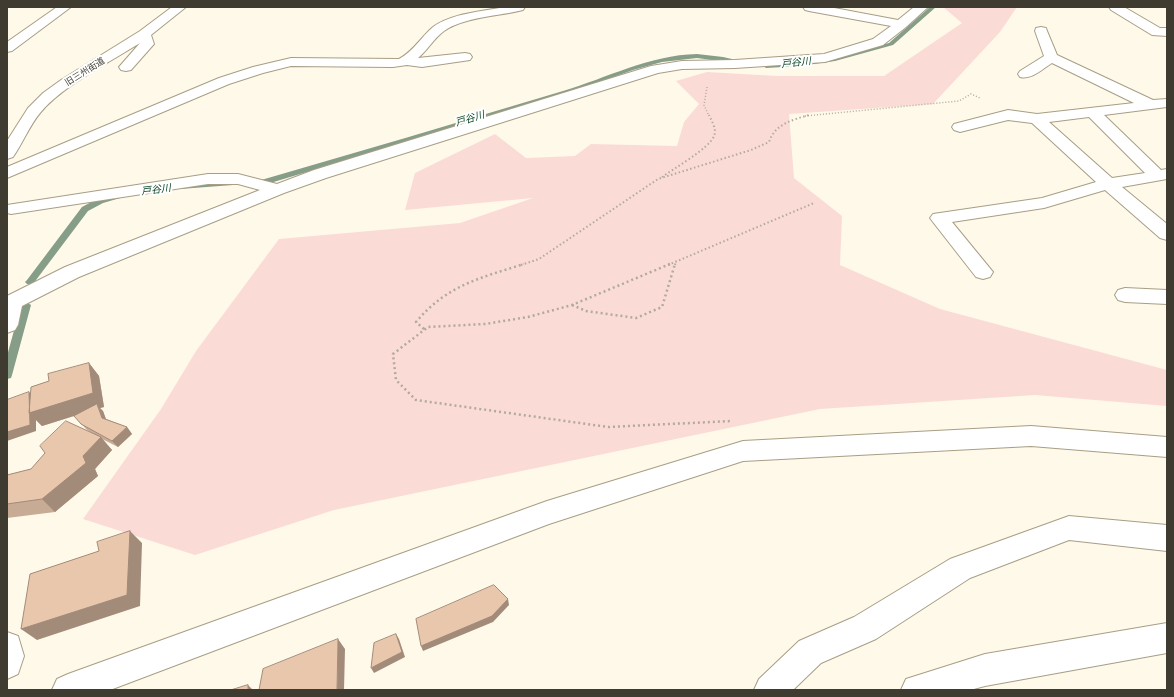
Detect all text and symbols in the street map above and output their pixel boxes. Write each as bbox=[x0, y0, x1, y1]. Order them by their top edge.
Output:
street label: 旧三州街道 bbox=[63, 55, 107, 89]
water label: 戸谷川 bbox=[780, 55, 812, 71]
water label: 戸谷川 bbox=[454, 109, 486, 129]
water label: 戸谷川 bbox=[140, 182, 172, 198]

